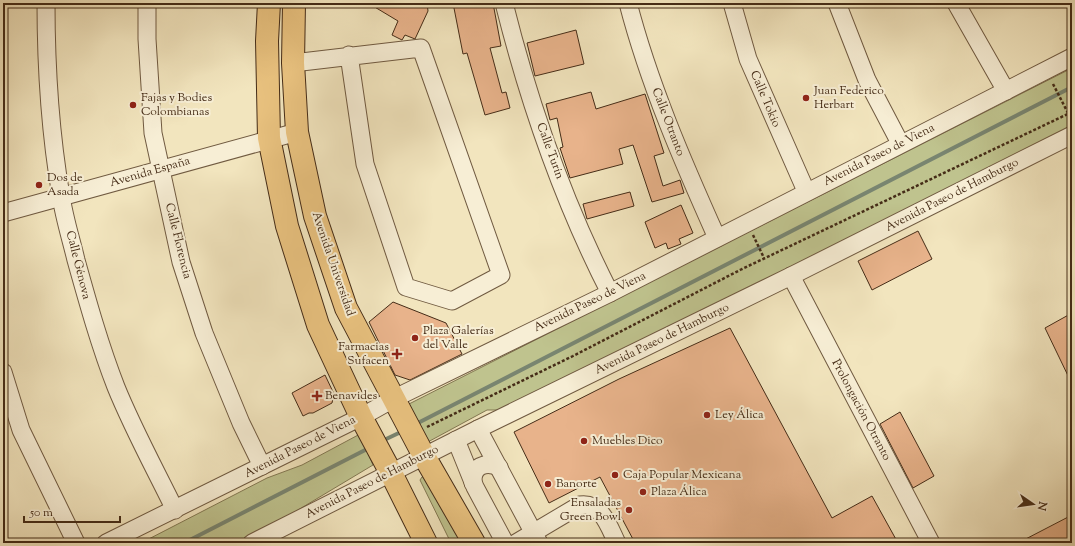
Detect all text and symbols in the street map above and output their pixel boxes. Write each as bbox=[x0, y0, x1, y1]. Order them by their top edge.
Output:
street label: Calle Tokio bbox=[745, 68, 785, 131]
place label: Juan Federico Herbart bbox=[813, 82, 884, 114]
street label: Calle Otranto bbox=[647, 85, 689, 159]
place label: Fajas y Bodies Colombianas bbox=[141, 89, 212, 121]
marker: Juan Federico Herbart bbox=[801, 93, 811, 103]
marker: Fajas y Bodies Colombianas bbox=[128, 100, 138, 110]
street label: Avenida Paseo de Viena bbox=[820, 119, 938, 191]
street label: Calle Turín bbox=[531, 120, 569, 182]
street label: Avenida España bbox=[108, 152, 193, 192]
street label: Avenida Paseo de Hamburgo bbox=[882, 153, 1022, 236]
place label: Dos de Asada bbox=[47, 169, 83, 201]
marker: Dos de Asada bbox=[34, 180, 44, 190]
street label: Calle Florencia bbox=[160, 201, 196, 281]
street label: Avenida Universidad bbox=[307, 209, 359, 319]
street label: Calle Génova bbox=[61, 229, 95, 302]
street label: Avenida Paseo de Viena bbox=[531, 267, 650, 337]
street label: Avenida Paseo de Hamburgo bbox=[592, 298, 733, 379]
place label: Plaza Galerías del Valle bbox=[423, 322, 494, 354]
marker: Plaza Galerías del Valle bbox=[410, 333, 420, 343]
place label: Farmacias Sufacen bbox=[338, 338, 389, 370]
marker: Farmacias Sufacen bbox=[392, 349, 402, 359]
street label: Prolongación Otranto bbox=[827, 356, 896, 464]
place label: Benavides bbox=[325, 387, 377, 405]
marker: Benavides bbox=[312, 391, 322, 401]
place label: Ley Álica bbox=[715, 406, 764, 424]
marker: Ley Álica bbox=[702, 410, 712, 420]
street label: Avenida Paseo de Viena bbox=[241, 411, 359, 483]
place label: Muebles Dico bbox=[592, 432, 663, 450]
marker: Muebles Dico bbox=[579, 436, 589, 446]
street label: Avenida Paseo de Hamburgo bbox=[302, 440, 442, 523]
place label: Caja Popular Mexicana bbox=[623, 466, 742, 484]
marker: Caja Popular Mexicana bbox=[610, 470, 620, 480]
place label: Banorte bbox=[556, 475, 597, 493]
marker: Banorte bbox=[543, 479, 553, 489]
place label: Plaza Álica bbox=[651, 483, 707, 501]
north arrow bbox=[1013, 484, 1053, 524]
marker: Plaza Álica bbox=[638, 487, 648, 497]
place label: Ensaladas Green Bowl bbox=[560, 494, 622, 526]
scale bar bbox=[24, 498, 120, 524]
text: N bbox=[1033, 499, 1051, 512]
text: 50 m bbox=[29, 504, 53, 522]
marker: Ensaladas Green Bowl bbox=[624, 505, 634, 515]

